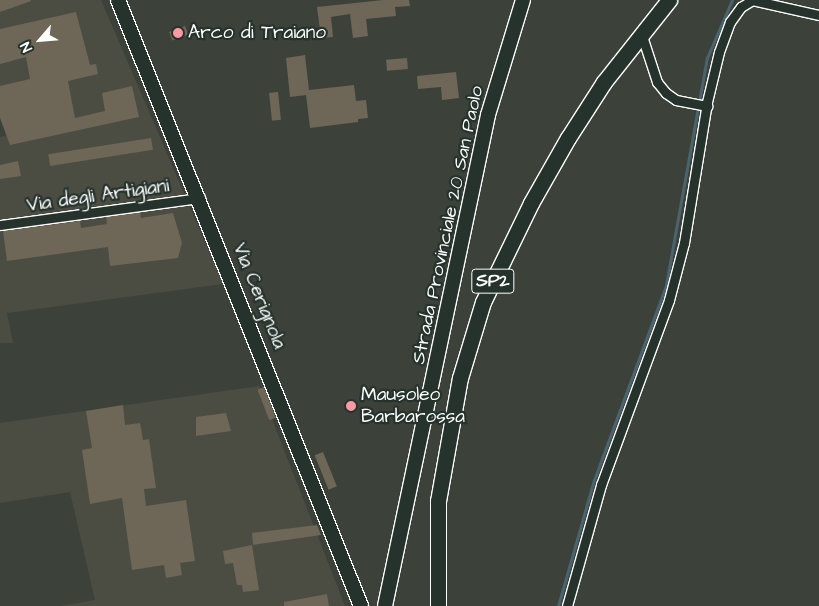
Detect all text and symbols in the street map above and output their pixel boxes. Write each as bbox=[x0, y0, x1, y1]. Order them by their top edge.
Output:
north arrow bbox=[15, 15, 65, 65]
place label: Arco di Traiano bbox=[188, 22, 326, 44]
marker: Arco di Traiano bbox=[172, 27, 184, 39]
text: N bbox=[16, 38, 38, 55]
street label: Strada Provinciale 20 San Paolo bbox=[407, 84, 489, 366]
street label: Via degli Artigiani bbox=[25, 175, 171, 217]
street label: Via Cerignola bbox=[227, 240, 291, 352]
road number: SP2 bbox=[470, 266, 516, 296]
place label: Mausoleo Barbarossa bbox=[361, 384, 465, 428]
marker: Mausoleo Barbarossa bbox=[345, 400, 357, 412]

